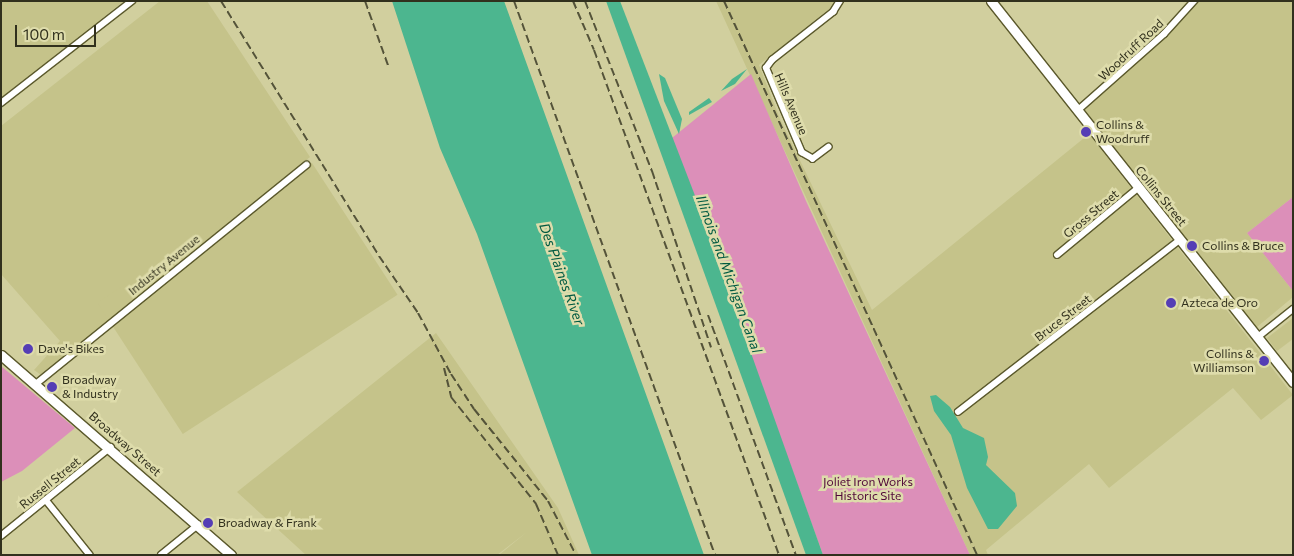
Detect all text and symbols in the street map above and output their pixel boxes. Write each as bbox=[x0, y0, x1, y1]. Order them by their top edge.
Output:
scale bar bbox=[18, 15, 99, 47]
street label: Woodruff Road bbox=[1095, 16, 1167, 84]
text: 100 m bbox=[23, 25, 65, 43]
street label: Hills Avenue bbox=[771, 71, 811, 137]
place label: Collins & Woodruff bbox=[1096, 118, 1149, 146]
marker: Collins & Woodruff bbox=[1080, 126, 1092, 138]
street label: Collins Street bbox=[1132, 163, 1190, 229]
street label: Gross Street bbox=[1060, 187, 1122, 241]
water label: Illinois and Michigan Canal bbox=[693, 193, 765, 355]
water label: Des Plaines River bbox=[536, 221, 588, 327]
street label: Industry Avenue bbox=[125, 232, 203, 298]
place label: Collins & Bruce bbox=[1202, 239, 1284, 253]
marker: Collins & Bruce bbox=[1186, 240, 1198, 252]
street label: Bruce Street bbox=[1032, 291, 1094, 345]
place label: Azteca de Oro bbox=[1181, 296, 1258, 310]
marker: Azteca de Oro bbox=[1165, 297, 1177, 309]
place label: Dave's Bikes bbox=[38, 342, 104, 356]
marker: Dave's Bikes bbox=[22, 343, 34, 355]
place label: Collins & Williamson bbox=[1193, 347, 1254, 375]
marker: Collins & Williamson bbox=[1258, 355, 1270, 367]
place label: Broadway & Industry bbox=[62, 373, 118, 401]
marker: Broadway & Industry bbox=[46, 381, 58, 393]
street label: Broadway Street bbox=[86, 409, 164, 479]
street label: Russell Street bbox=[17, 454, 83, 512]
park label: Joliet Iron Works Historic Site bbox=[823, 475, 913, 503]
place label: Broadway & Frank bbox=[218, 516, 317, 530]
marker: Broadway & Frank bbox=[202, 517, 214, 529]

